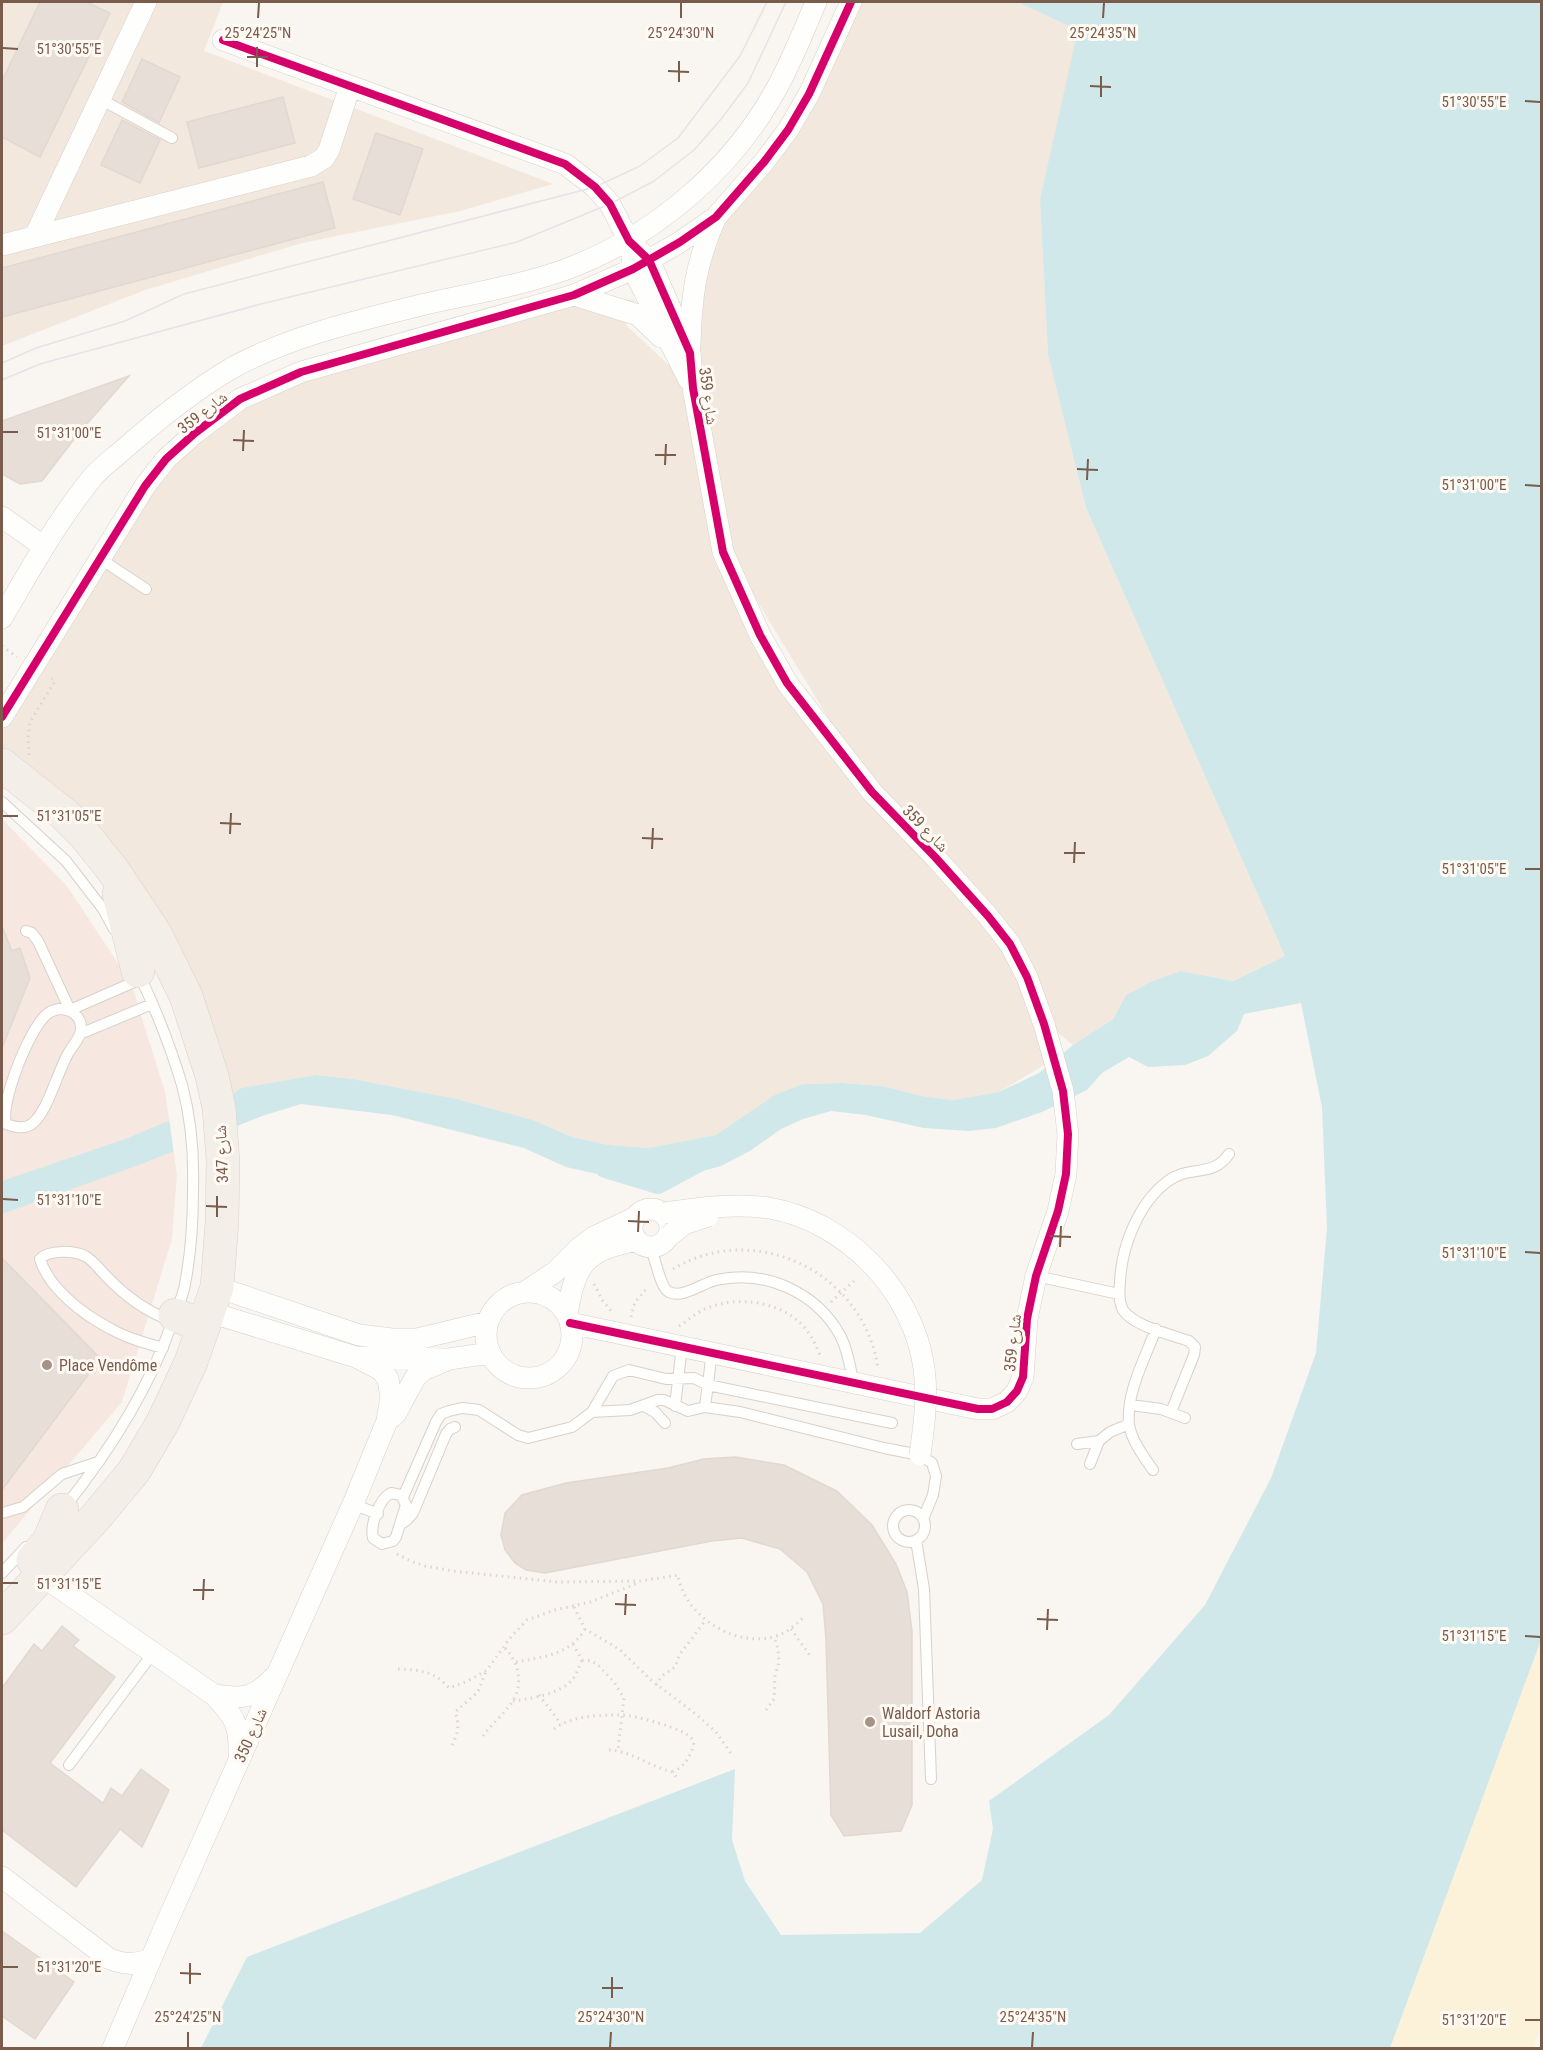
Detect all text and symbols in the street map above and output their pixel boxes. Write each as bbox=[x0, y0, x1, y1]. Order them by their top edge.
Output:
text: 25°24'25"N bbox=[225, 24, 291, 42]
text: 25°24'30"N bbox=[648, 24, 714, 42]
text: 25°24'35"N bbox=[1070, 24, 1136, 42]
text: 51°30'55"E bbox=[37, 40, 101, 58]
text: 51°30'55"E bbox=[1442, 93, 1506, 111]
street label: شارع 359 bbox=[694, 366, 722, 426]
street label: شارع 359 bbox=[174, 387, 232, 438]
text: 51°31'00"E bbox=[37, 424, 101, 442]
text: 51°31'00"E bbox=[1442, 476, 1506, 494]
street label: شارع 359 bbox=[898, 801, 953, 856]
text: 51°31'05"E bbox=[37, 807, 101, 825]
text: 51°31'05"E bbox=[1442, 860, 1506, 878]
street label: شارع 347 bbox=[211, 1125, 233, 1183]
text: 51°31'10"E bbox=[37, 1191, 101, 1209]
text: 51°31'10"E bbox=[1442, 1244, 1506, 1262]
street label: شارع 359 bbox=[1000, 1313, 1026, 1373]
place label: Place Vendôme bbox=[59, 1356, 157, 1375]
marker: Place Vendôme bbox=[40, 1358, 54, 1372]
text: 51°31'15"E bbox=[37, 1575, 101, 1593]
text: 51°31'15"E bbox=[1442, 1627, 1506, 1645]
place label: Waldorf Astoria Lusail, Doha bbox=[882, 1704, 980, 1741]
street label: شارع 350 bbox=[230, 1705, 272, 1766]
marker: Waldorf Astoria Lusail, Doha bbox=[863, 1715, 877, 1729]
text: 51°31'20"E bbox=[37, 1958, 101, 1976]
text: 25°24'25"N bbox=[155, 2008, 221, 2026]
text: 25°24'30"N bbox=[578, 2008, 644, 2026]
text: 25°24'35"N bbox=[1000, 2008, 1066, 2026]
text: 51°31'20"E bbox=[1442, 2011, 1506, 2029]

